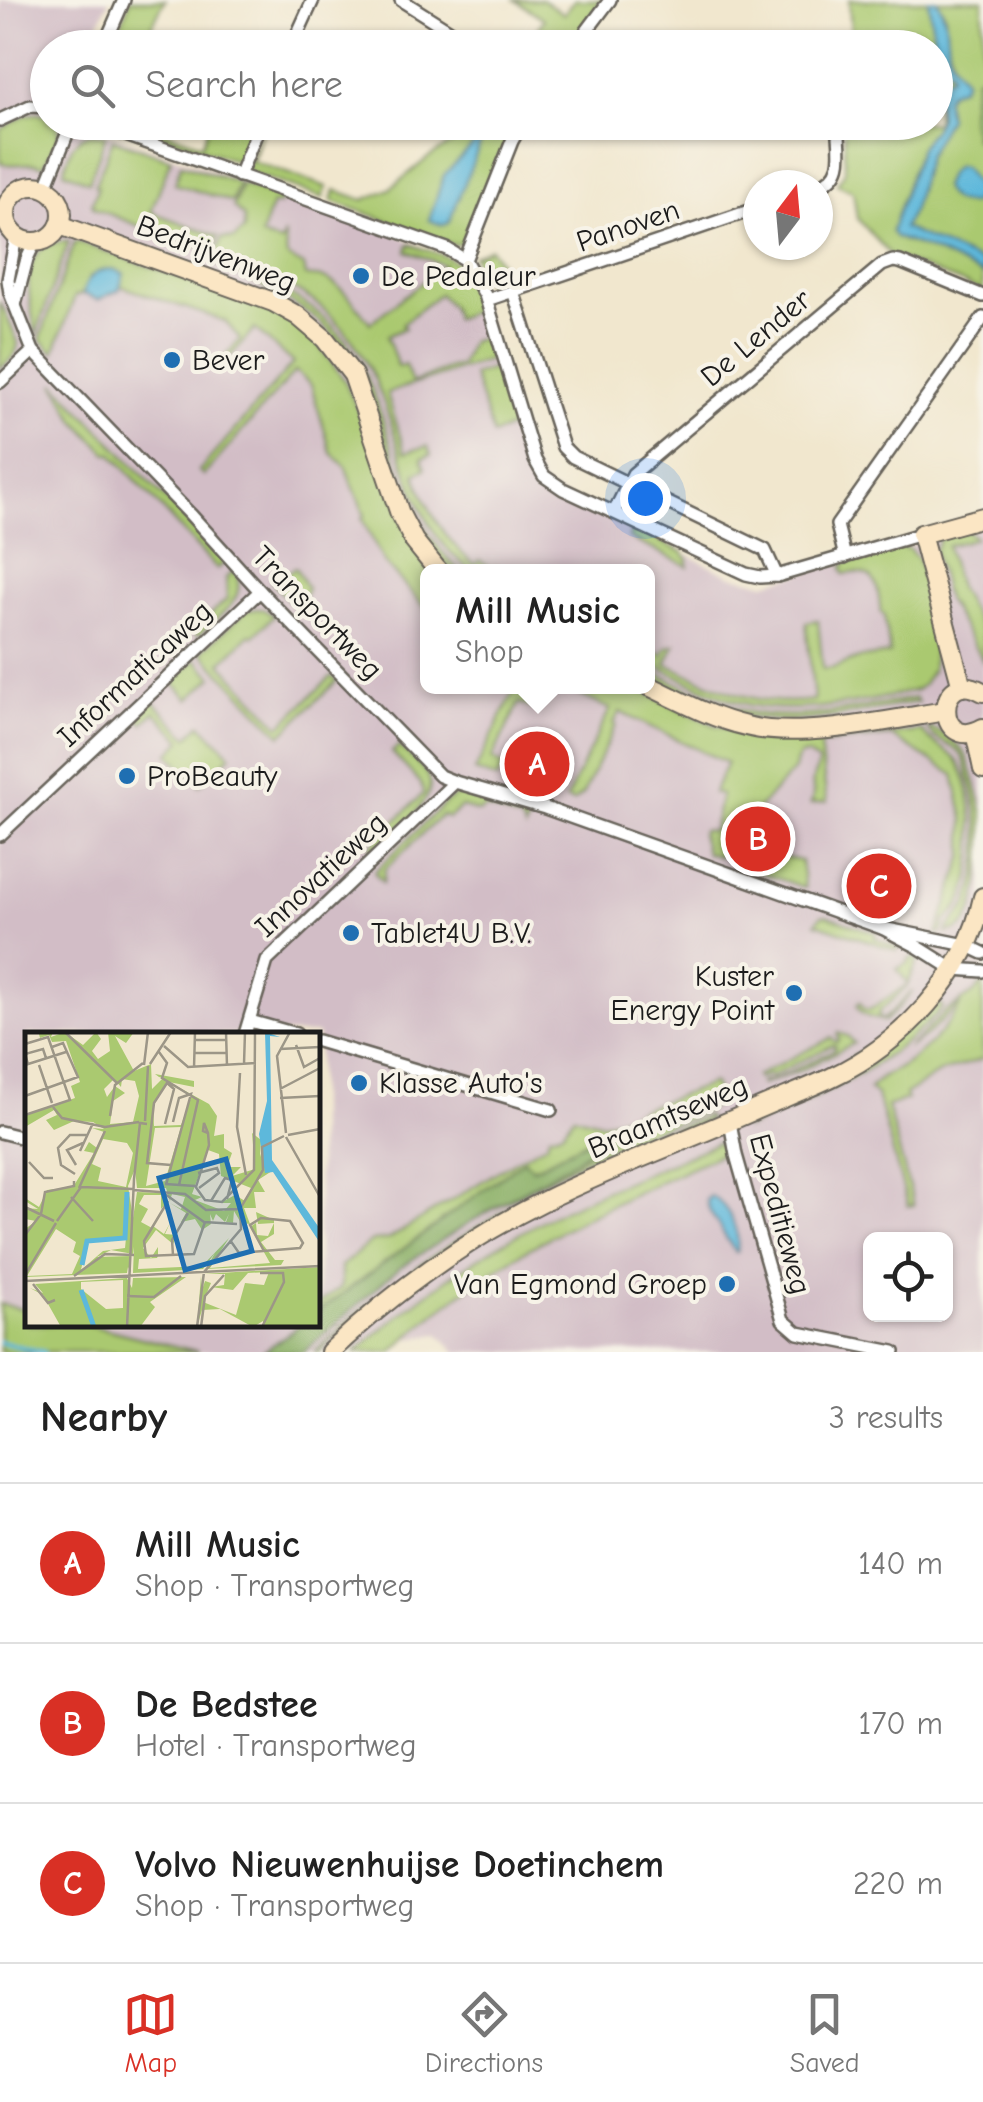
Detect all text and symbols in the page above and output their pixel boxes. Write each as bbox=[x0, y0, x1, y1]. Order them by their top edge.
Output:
search box bbox=[30, 30, 953, 140]
icon: search bbox=[65, 58, 120, 113]
text: Search here bbox=[145, 63, 343, 107]
north arrow bbox=[743, 170, 833, 260]
street label: Panoven bbox=[572, 192, 684, 260]
street label: Bedrijvenweg bbox=[132, 208, 300, 300]
place label: De Pedaleur bbox=[381, 259, 536, 294]
marker: De Pedaleur bbox=[350, 265, 372, 287]
street label: De Lender bbox=[694, 282, 818, 394]
place label: Bever bbox=[192, 343, 265, 378]
marker: Bever bbox=[161, 349, 183, 371]
your location bbox=[620, 473, 671, 524]
street label: Transportweg bbox=[245, 539, 389, 687]
popup bbox=[420, 564, 655, 694]
text: Mill Music bbox=[455, 589, 620, 633]
street label: Informaticaweg bbox=[51, 594, 219, 754]
text: Shop bbox=[455, 633, 524, 670]
pin: A bbox=[504, 726, 570, 802]
place label: ProBeauty bbox=[147, 759, 278, 794]
marker: ProBeauty bbox=[116, 765, 138, 787]
pin: B bbox=[726, 802, 790, 876]
street label: Innovatieweg bbox=[248, 805, 394, 945]
pin: C bbox=[846, 848, 912, 924]
place label: Tablet4U B.V. bbox=[371, 916, 532, 951]
marker: Tablet4U B.V. bbox=[340, 922, 362, 944]
place label: Kuster Energy Point bbox=[611, 959, 775, 1028]
marker: Kuster Energy Point bbox=[783, 982, 805, 1004]
inset map bbox=[25, 1032, 320, 1327]
place label: Klasse Auto's bbox=[379, 1066, 542, 1101]
street label: Braamtseweg bbox=[583, 1068, 753, 1166]
marker: Klasse Auto's bbox=[348, 1072, 370, 1094]
street label: Expeditieweg bbox=[742, 1130, 818, 1298]
map controls bbox=[863, 1232, 953, 1322]
button: locate bbox=[863, 1232, 953, 1322]
place label: Van Egmond Groep bbox=[454, 1267, 707, 1302]
marker: Van Egmond Groep bbox=[716, 1273, 738, 1295]
text: Nearby bbox=[40, 1393, 167, 1442]
text: 3 results bbox=[829, 1399, 943, 1436]
text: Mill Music bbox=[135, 1523, 300, 1567]
text: A bbox=[64, 1545, 81, 1582]
text: 140 m bbox=[858, 1545, 943, 1582]
text: Shop · Transportweg bbox=[135, 1567, 414, 1604]
text: De Bedstee bbox=[135, 1683, 318, 1727]
text: B bbox=[63, 1705, 82, 1742]
text: 170 m bbox=[859, 1705, 943, 1742]
text: Hotel · Transportweg bbox=[135, 1727, 417, 1764]
text: Volvo Nieuwenhuijse Doetinchem bbox=[135, 1843, 664, 1887]
text: C bbox=[63, 1865, 82, 1902]
text: 220 m bbox=[853, 1865, 943, 1902]
text: Shop · Transportweg bbox=[135, 1887, 414, 1924]
tab: Map bbox=[123, 1987, 178, 2079]
tab: Directions bbox=[425, 1987, 543, 2079]
tab: Saved bbox=[790, 1987, 860, 2079]

